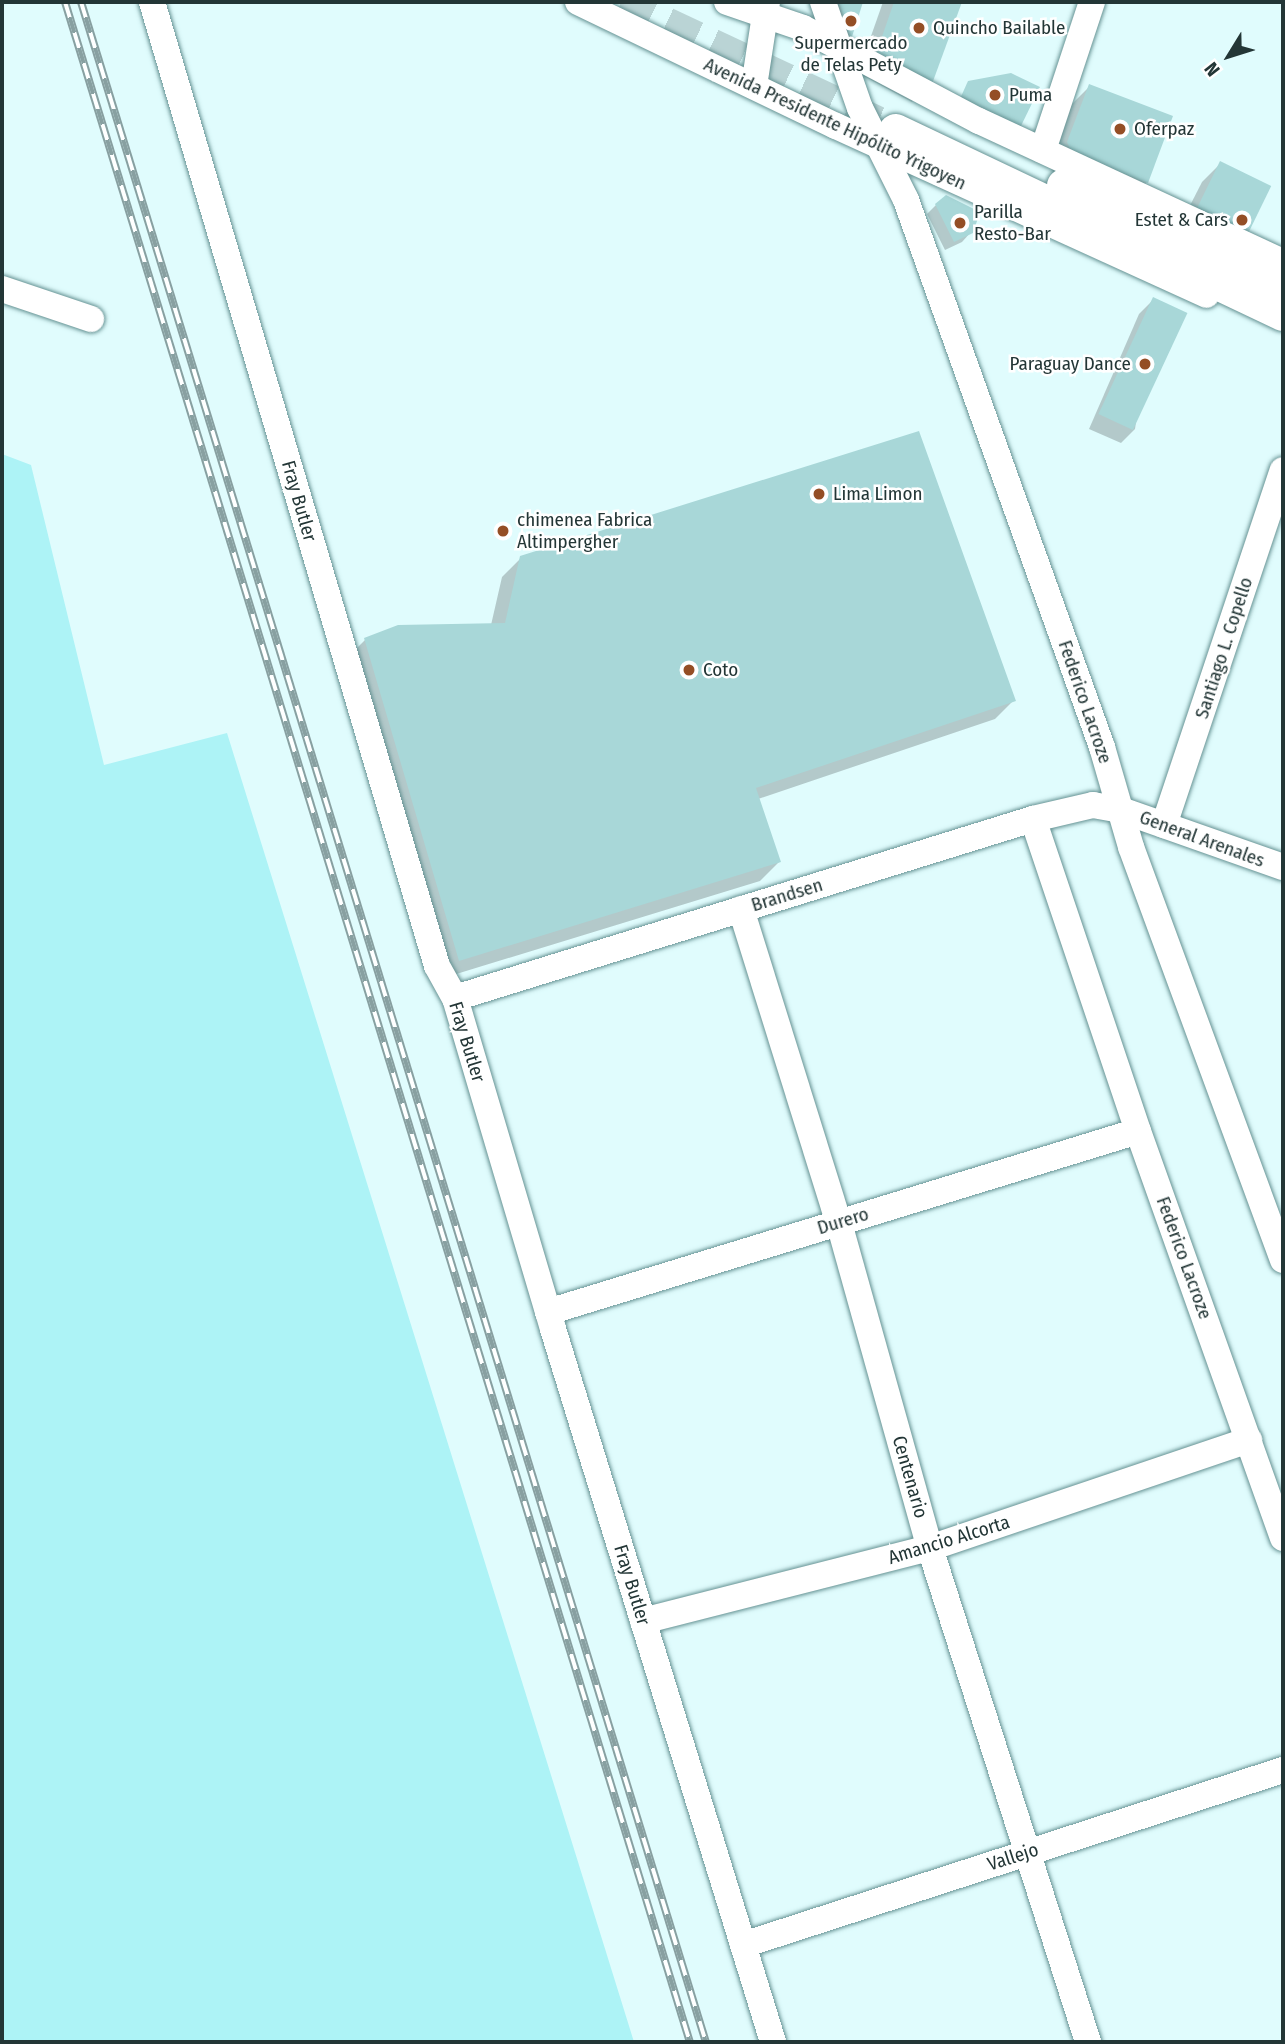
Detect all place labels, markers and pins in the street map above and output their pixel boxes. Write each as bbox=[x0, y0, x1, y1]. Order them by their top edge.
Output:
marker: Supermercado de Telas Pety bbox=[843, 13, 859, 29]
place label: Quincho Bailable bbox=[933, 17, 1065, 39]
marker: Quincho Bailable bbox=[911, 20, 927, 36]
place label: Supermercado de Telas Pety bbox=[794, 32, 908, 76]
place label: Puma bbox=[1009, 84, 1052, 106]
marker: Puma bbox=[987, 87, 1003, 103]
place label: Oferpaz bbox=[1134, 118, 1194, 140]
marker: Oferpaz bbox=[1112, 121, 1128, 137]
place label: Parilla Resto-Bar bbox=[974, 201, 1051, 245]
place label: Estet & Cars bbox=[1135, 209, 1228, 231]
marker: Estet & Cars bbox=[1234, 212, 1250, 228]
marker: Parilla Resto-Bar bbox=[952, 215, 968, 231]
place label: Paraguay Dance bbox=[1010, 353, 1131, 375]
marker: Paraguay Dance bbox=[1137, 356, 1153, 372]
place label: Lima Limon bbox=[833, 483, 922, 505]
marker: Lima Limon bbox=[811, 486, 827, 502]
place label: chimenea Fabrica Altimpergher bbox=[517, 509, 652, 553]
marker: chimenea Fabrica Altimpergher bbox=[495, 523, 511, 539]
place label: Coto bbox=[703, 659, 738, 681]
marker: Coto bbox=[681, 662, 697, 678]

